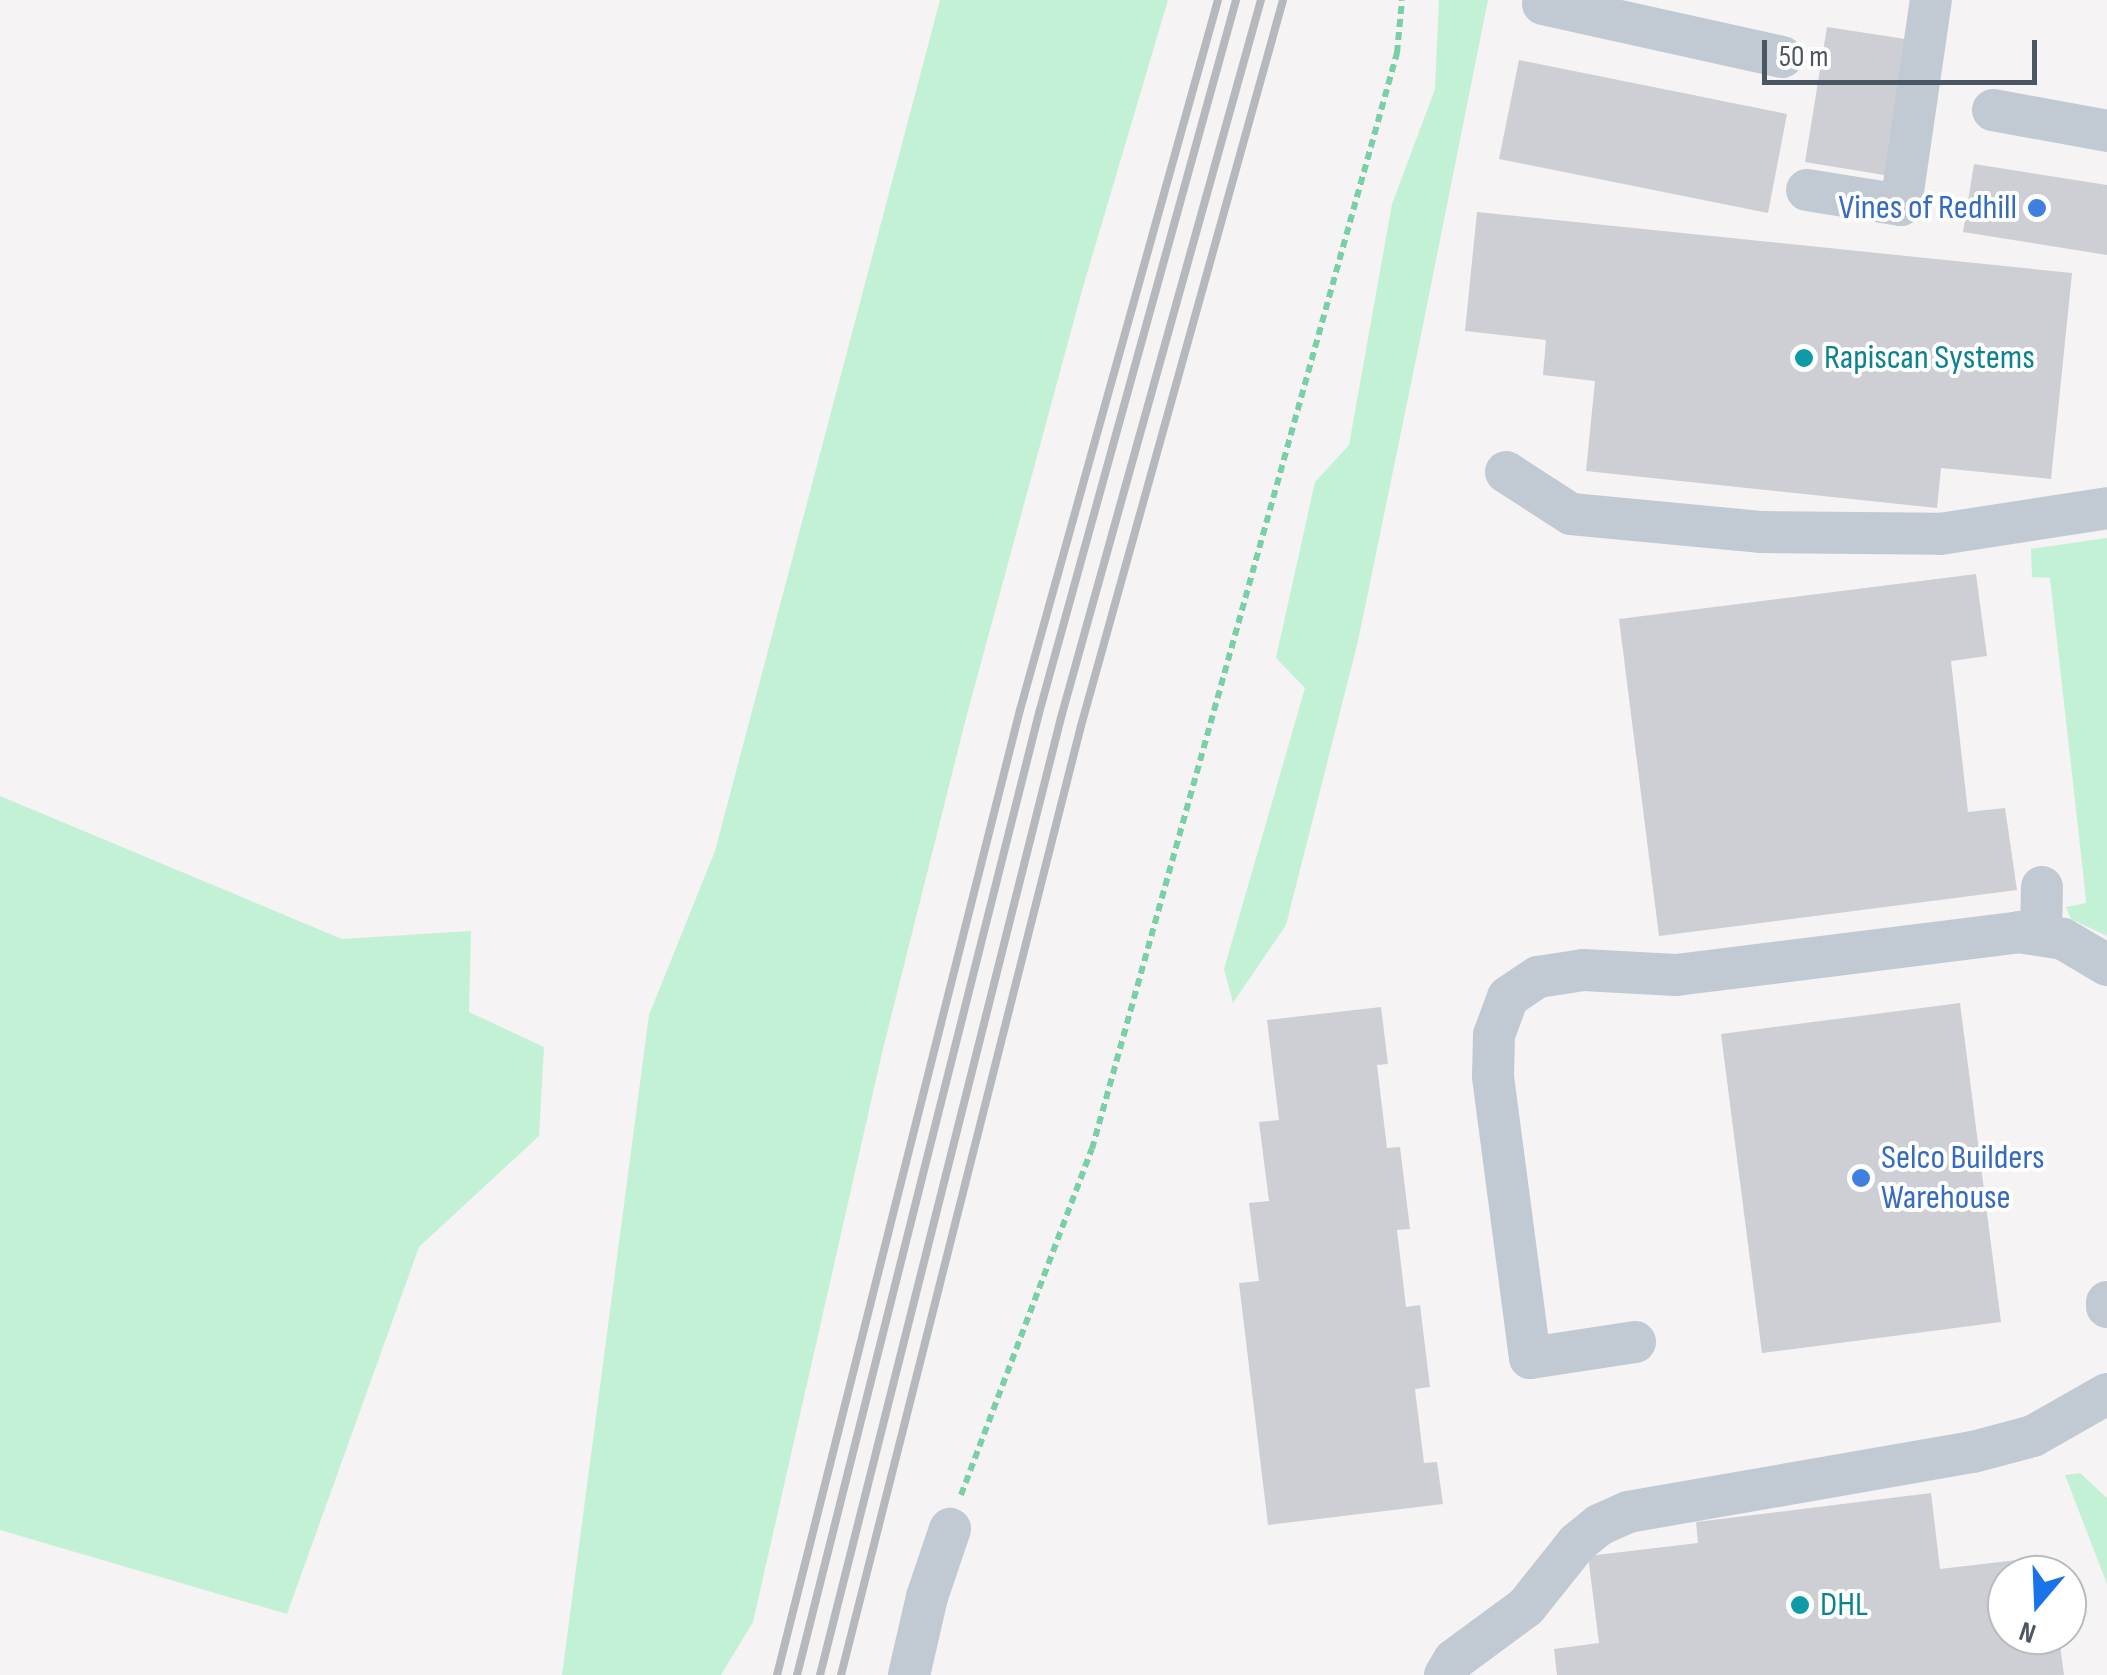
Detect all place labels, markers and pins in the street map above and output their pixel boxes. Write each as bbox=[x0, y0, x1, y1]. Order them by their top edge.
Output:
place label: Vines of Redhill bbox=[1839, 187, 2017, 229]
marker: Vines of Redhill bbox=[2026, 197, 2048, 219]
place label: Rapiscan Systems bbox=[1824, 337, 2035, 379]
marker: Rapiscan Systems bbox=[1793, 347, 1815, 369]
place label: Selco Builders Warehouse bbox=[1881, 1137, 2044, 1219]
marker: Selco Builders Warehouse bbox=[1850, 1167, 1872, 1189]
place label: DHL bbox=[1820, 1584, 1868, 1626]
marker: DHL bbox=[1789, 1594, 1811, 1616]

